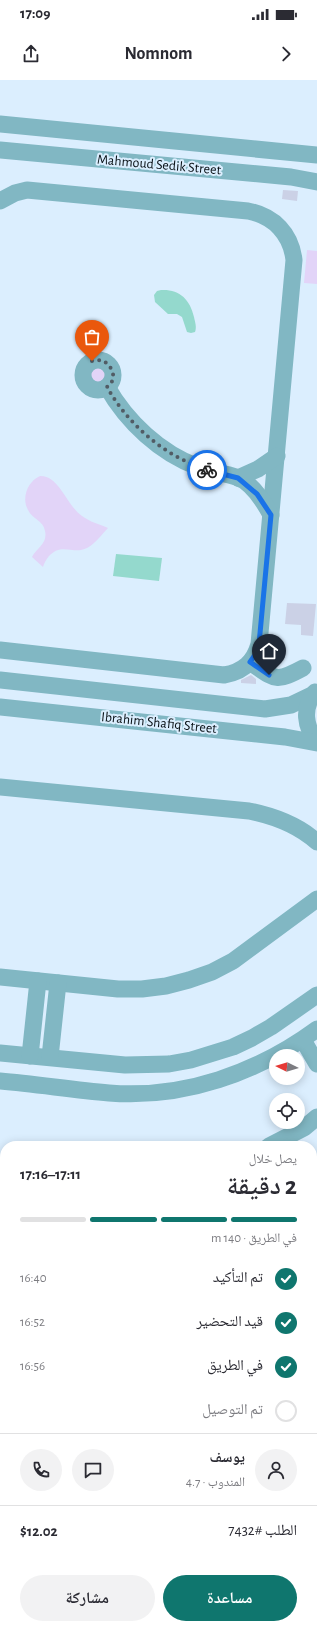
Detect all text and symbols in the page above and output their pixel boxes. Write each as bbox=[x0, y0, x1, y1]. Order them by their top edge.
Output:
text: 17:09 bbox=[20, 6, 50, 21]
icon: share bbox=[20, 43, 42, 65]
icon: forward bbox=[275, 43, 297, 65]
text: Nomnom bbox=[124, 45, 193, 63]
street label: Mahmoud Sedik Street bbox=[96, 153, 222, 177]
pin bbox=[75, 320, 109, 361]
icon: bag bbox=[81, 326, 103, 348]
courier bbox=[187, 450, 227, 490]
icon: bike bbox=[196, 459, 218, 481]
pin bbox=[252, 634, 286, 675]
icon: home bbox=[258, 640, 280, 662]
street label: Ibrahim Shafiq Street bbox=[101, 710, 218, 736]
north arrow bbox=[269, 1049, 305, 1085]
map controls bbox=[269, 1049, 305, 1129]
button: locate bbox=[269, 1093, 305, 1129]
text: يصل خلال bbox=[249, 1153, 297, 1166]
text: 17:11–17:16 bbox=[20, 1167, 81, 1182]
text: 2 دقيقة bbox=[227, 1173, 297, 1199]
text: في الطريق · 140 m bbox=[211, 1232, 297, 1245]
icon: check bbox=[275, 1268, 297, 1290]
text: تم التأكيد bbox=[213, 1270, 263, 1285]
text: 16:40 bbox=[20, 1272, 47, 1285]
icon: check bbox=[275, 1312, 297, 1334]
text: قيد التحضير bbox=[196, 1314, 263, 1329]
text: 16:52 bbox=[20, 1316, 45, 1329]
icon: check bbox=[275, 1356, 297, 1378]
text: في الطريق bbox=[207, 1358, 263, 1373]
text: 16:56 bbox=[20, 1360, 45, 1373]
text: تم التوصيل bbox=[202, 1402, 263, 1417]
button: phone bbox=[20, 1449, 62, 1491]
button: chat bbox=[72, 1449, 114, 1491]
button: person bbox=[255, 1449, 297, 1491]
text: يوسف bbox=[210, 1450, 245, 1465]
text: المندوب · 4.7 bbox=[186, 1476, 245, 1489]
text: الطلب #7432 bbox=[228, 1523, 297, 1538]
text: $12.02 bbox=[20, 1524, 58, 1539]
button: مشاركة bbox=[20, 1575, 155, 1621]
button: مساعدة bbox=[163, 1575, 297, 1621]

